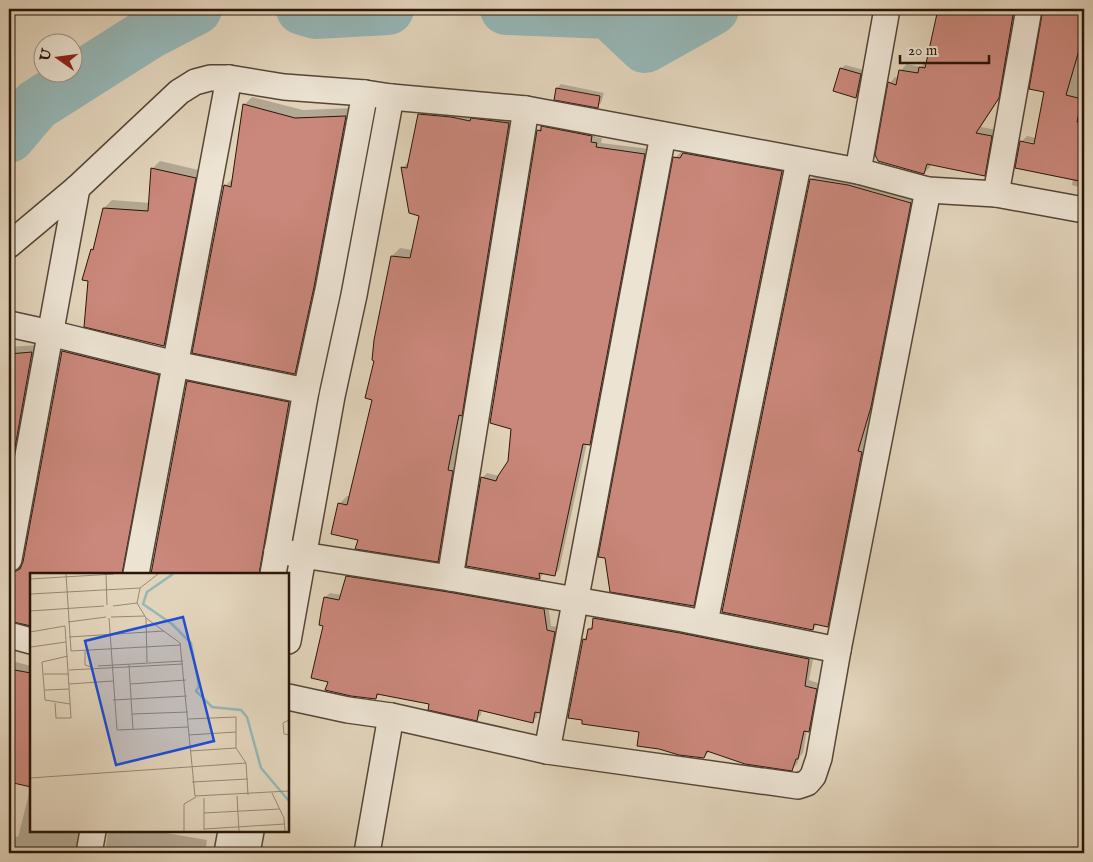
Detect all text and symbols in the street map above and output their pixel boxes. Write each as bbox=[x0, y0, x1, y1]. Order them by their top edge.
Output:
north arrow bbox=[32, 32, 82, 82]
scale bar bbox=[900, 32, 989, 64]
text: 20 m bbox=[908, 41, 938, 60]
text: U bbox=[36, 46, 57, 64]
inset map bbox=[30, 573, 289, 832]

